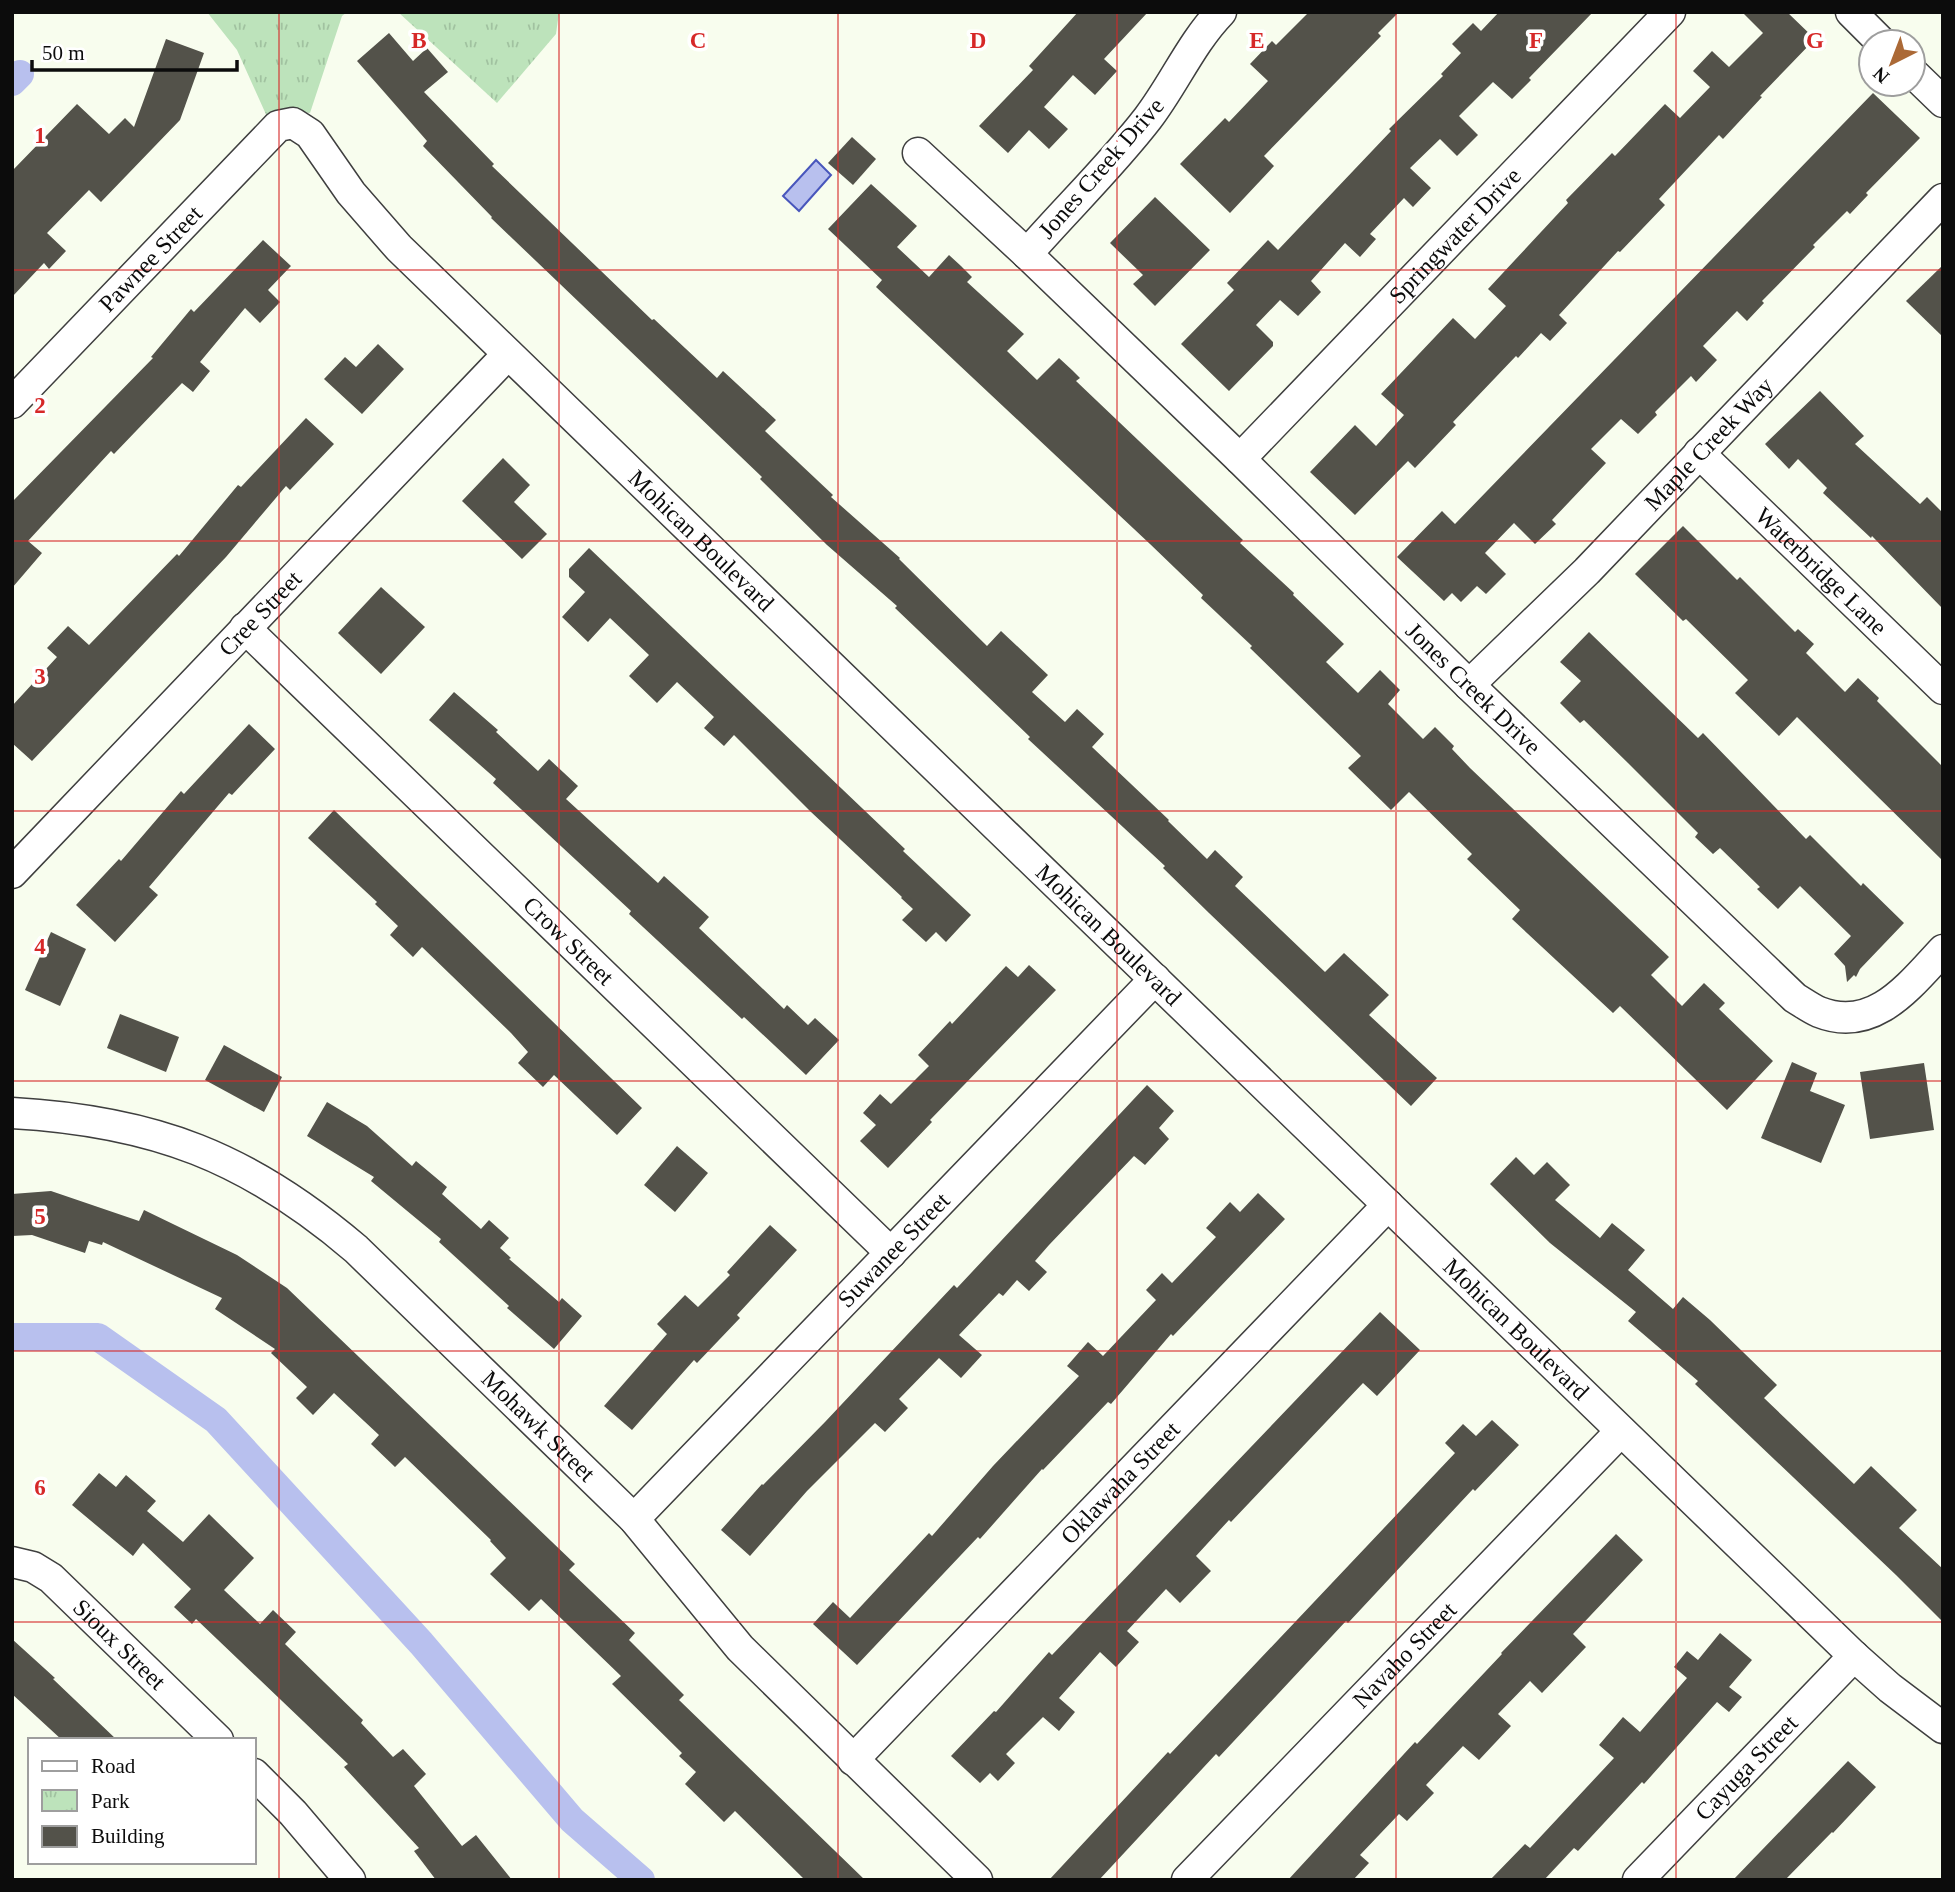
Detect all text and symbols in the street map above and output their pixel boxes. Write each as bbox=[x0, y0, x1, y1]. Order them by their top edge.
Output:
scale bar bbox=[32, 28, 236, 72]
text: B bbox=[411, 28, 427, 53]
text: C bbox=[690, 28, 706, 53]
text: D bbox=[970, 28, 986, 53]
text: E bbox=[1249, 28, 1265, 53]
text: F bbox=[1529, 28, 1543, 53]
text: G bbox=[1806, 28, 1824, 53]
north arrow bbox=[1857, 28, 1927, 98]
text: 50 m bbox=[42, 41, 85, 65]
text: N bbox=[1869, 63, 1893, 88]
street label: Jones Creek Drive bbox=[1033, 93, 1169, 243]
text: 1 bbox=[34, 123, 46, 148]
street label: Springwater Drive bbox=[1384, 162, 1526, 309]
street label: Pawnee Street bbox=[94, 200, 207, 317]
street label: Maple Creek Way bbox=[1639, 372, 1778, 516]
text: 2 bbox=[34, 393, 46, 418]
street label: Mohican Boulevard bbox=[623, 465, 779, 616]
street label: Waterbridge Lane bbox=[1750, 502, 1892, 640]
street label: Cree Street bbox=[214, 565, 307, 661]
street label: Jones Creek Drive bbox=[1401, 617, 1546, 760]
text: 3 bbox=[34, 664, 46, 689]
street label: Mohican Boulevard bbox=[1031, 859, 1186, 1011]
street label: Crow Street bbox=[518, 891, 619, 991]
text: 4 bbox=[34, 934, 46, 959]
street label: Suwanee Street bbox=[833, 1187, 955, 1312]
text: 5 bbox=[34, 1204, 46, 1229]
street label: Mohican Boulevard bbox=[1438, 1253, 1594, 1405]
street label: Mohawk Street bbox=[476, 1365, 601, 1487]
street label: Oklawaha Street bbox=[1056, 1416, 1185, 1549]
text: 6 bbox=[34, 1475, 46, 1500]
street label: Sioux Street bbox=[68, 1594, 171, 1695]
street label: Navaho Street bbox=[1348, 1597, 1462, 1713]
street label: Cayuga Street bbox=[1690, 1710, 1803, 1825]
legend bbox=[28, 1738, 256, 1864]
text: Road bbox=[91, 1754, 136, 1778]
text: Park bbox=[91, 1789, 130, 1813]
text: Building bbox=[91, 1824, 165, 1848]

